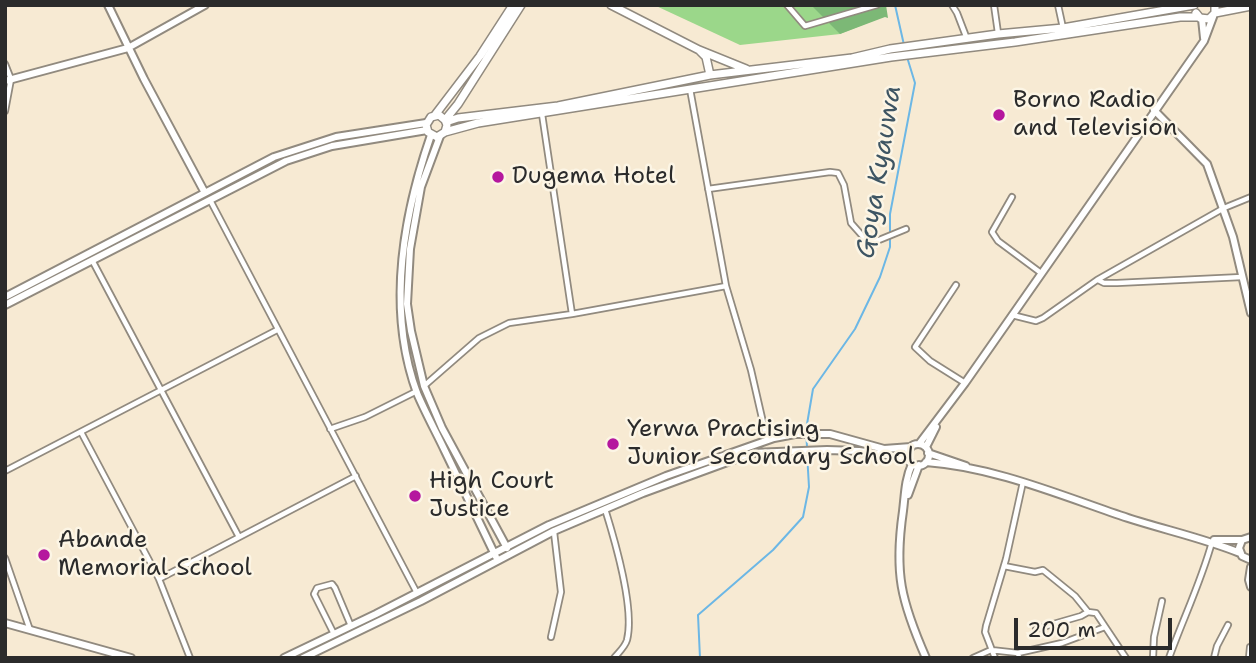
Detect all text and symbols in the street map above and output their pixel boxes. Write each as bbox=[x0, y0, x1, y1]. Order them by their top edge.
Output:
water label: Goya Kyauwa bbox=[851, 83, 909, 261]
place label: Borno Radio and Television bbox=[1013, 87, 1177, 143]
marker: Borno Radio and Television bbox=[991, 107, 1007, 123]
place label: Dugema Hotel bbox=[512, 163, 675, 191]
marker: Dugema Hotel bbox=[490, 169, 506, 185]
place label: Yerwa Practising Junior Secondary School bbox=[627, 416, 915, 472]
marker: Yerwa Practising Junior Secondary School bbox=[605, 436, 621, 452]
place label: High Court Justice bbox=[429, 468, 554, 524]
marker: High Court Justice bbox=[407, 488, 423, 504]
place label: Abande Memorial School bbox=[58, 527, 252, 583]
marker: Abande Memorial School bbox=[36, 547, 52, 563]
scale bar bbox=[1018, 604, 1176, 648]
text: 200 m bbox=[1027, 616, 1096, 644]

